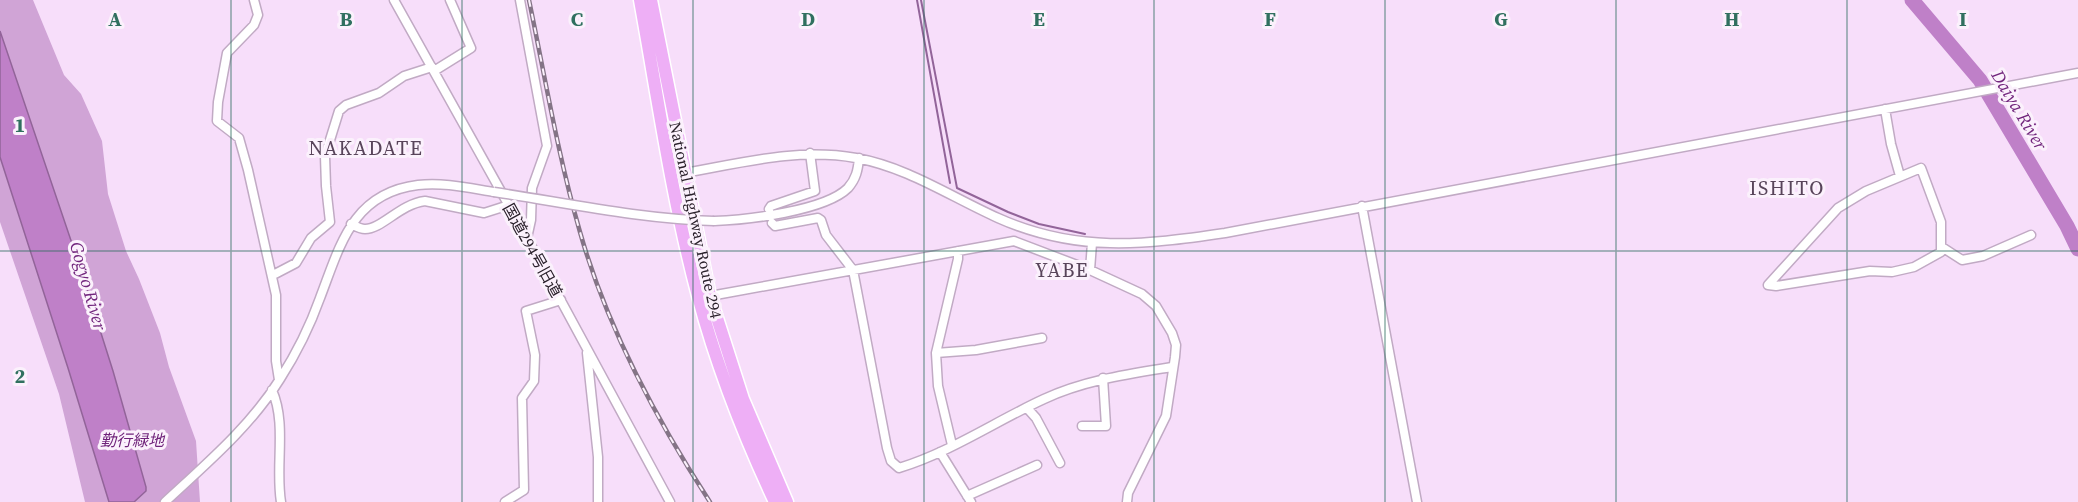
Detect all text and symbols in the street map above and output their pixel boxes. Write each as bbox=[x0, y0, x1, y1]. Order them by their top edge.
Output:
text: A bbox=[108, 5, 122, 33]
text: B bbox=[339, 5, 353, 33]
text: C bbox=[571, 5, 583, 33]
text: D bbox=[801, 5, 815, 33]
text: E bbox=[1033, 5, 1045, 33]
text: F bbox=[1264, 5, 1276, 33]
text: G bbox=[1494, 5, 1508, 33]
text: H bbox=[1724, 5, 1740, 33]
text: I bbox=[1959, 5, 1967, 33]
water label: Daiya River bbox=[1985, 64, 2054, 155]
text: 1 bbox=[15, 111, 25, 139]
street label: National Highway Route 294 bbox=[664, 120, 728, 320]
district label: NAKADATE bbox=[309, 134, 423, 162]
district label: ISHITO bbox=[1749, 174, 1825, 202]
street label: 国道294号旧道 bbox=[498, 199, 568, 301]
water label: Gogyo River bbox=[64, 239, 113, 334]
district label: YABE bbox=[1035, 256, 1089, 284]
text: 2 bbox=[15, 362, 26, 390]
park label: 勤行緑地 bbox=[100, 429, 166, 451]

